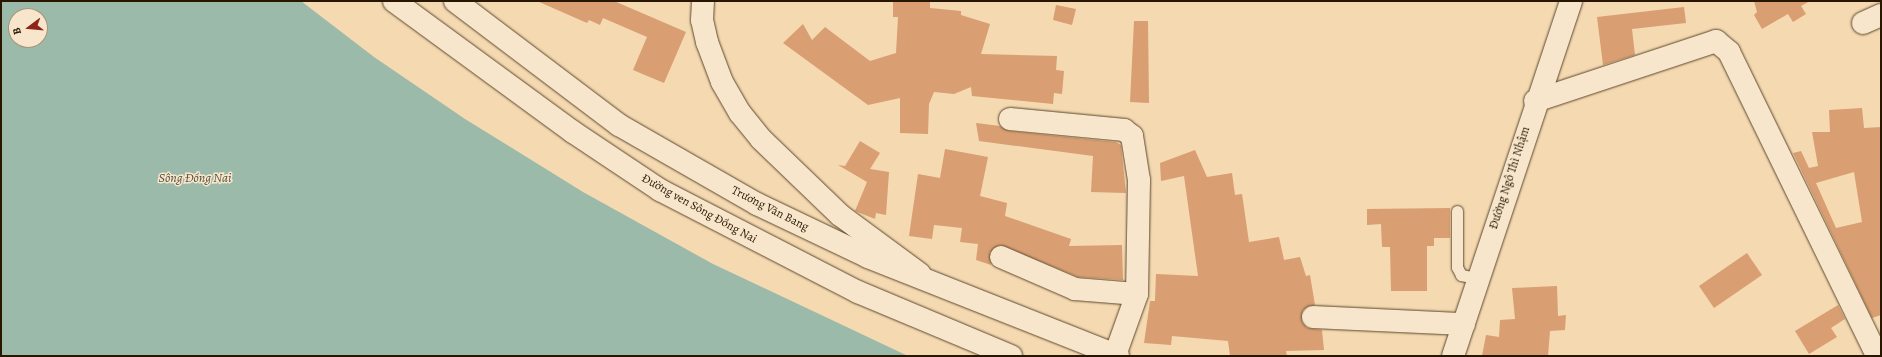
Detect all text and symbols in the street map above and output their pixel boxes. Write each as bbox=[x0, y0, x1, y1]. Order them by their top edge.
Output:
north arrow bbox=[8, 8, 48, 48]
text: B bbox=[9, 26, 25, 37]
street label: Đường Ngô Thì Nhậm bbox=[1487, 125, 1533, 231]
water label: Sông Đồng Nai bbox=[159, 170, 231, 186]
street label: Đường ven Sông Đồng Nai bbox=[639, 171, 759, 247]
street label: Trương Văn Bang bbox=[729, 183, 811, 235]

